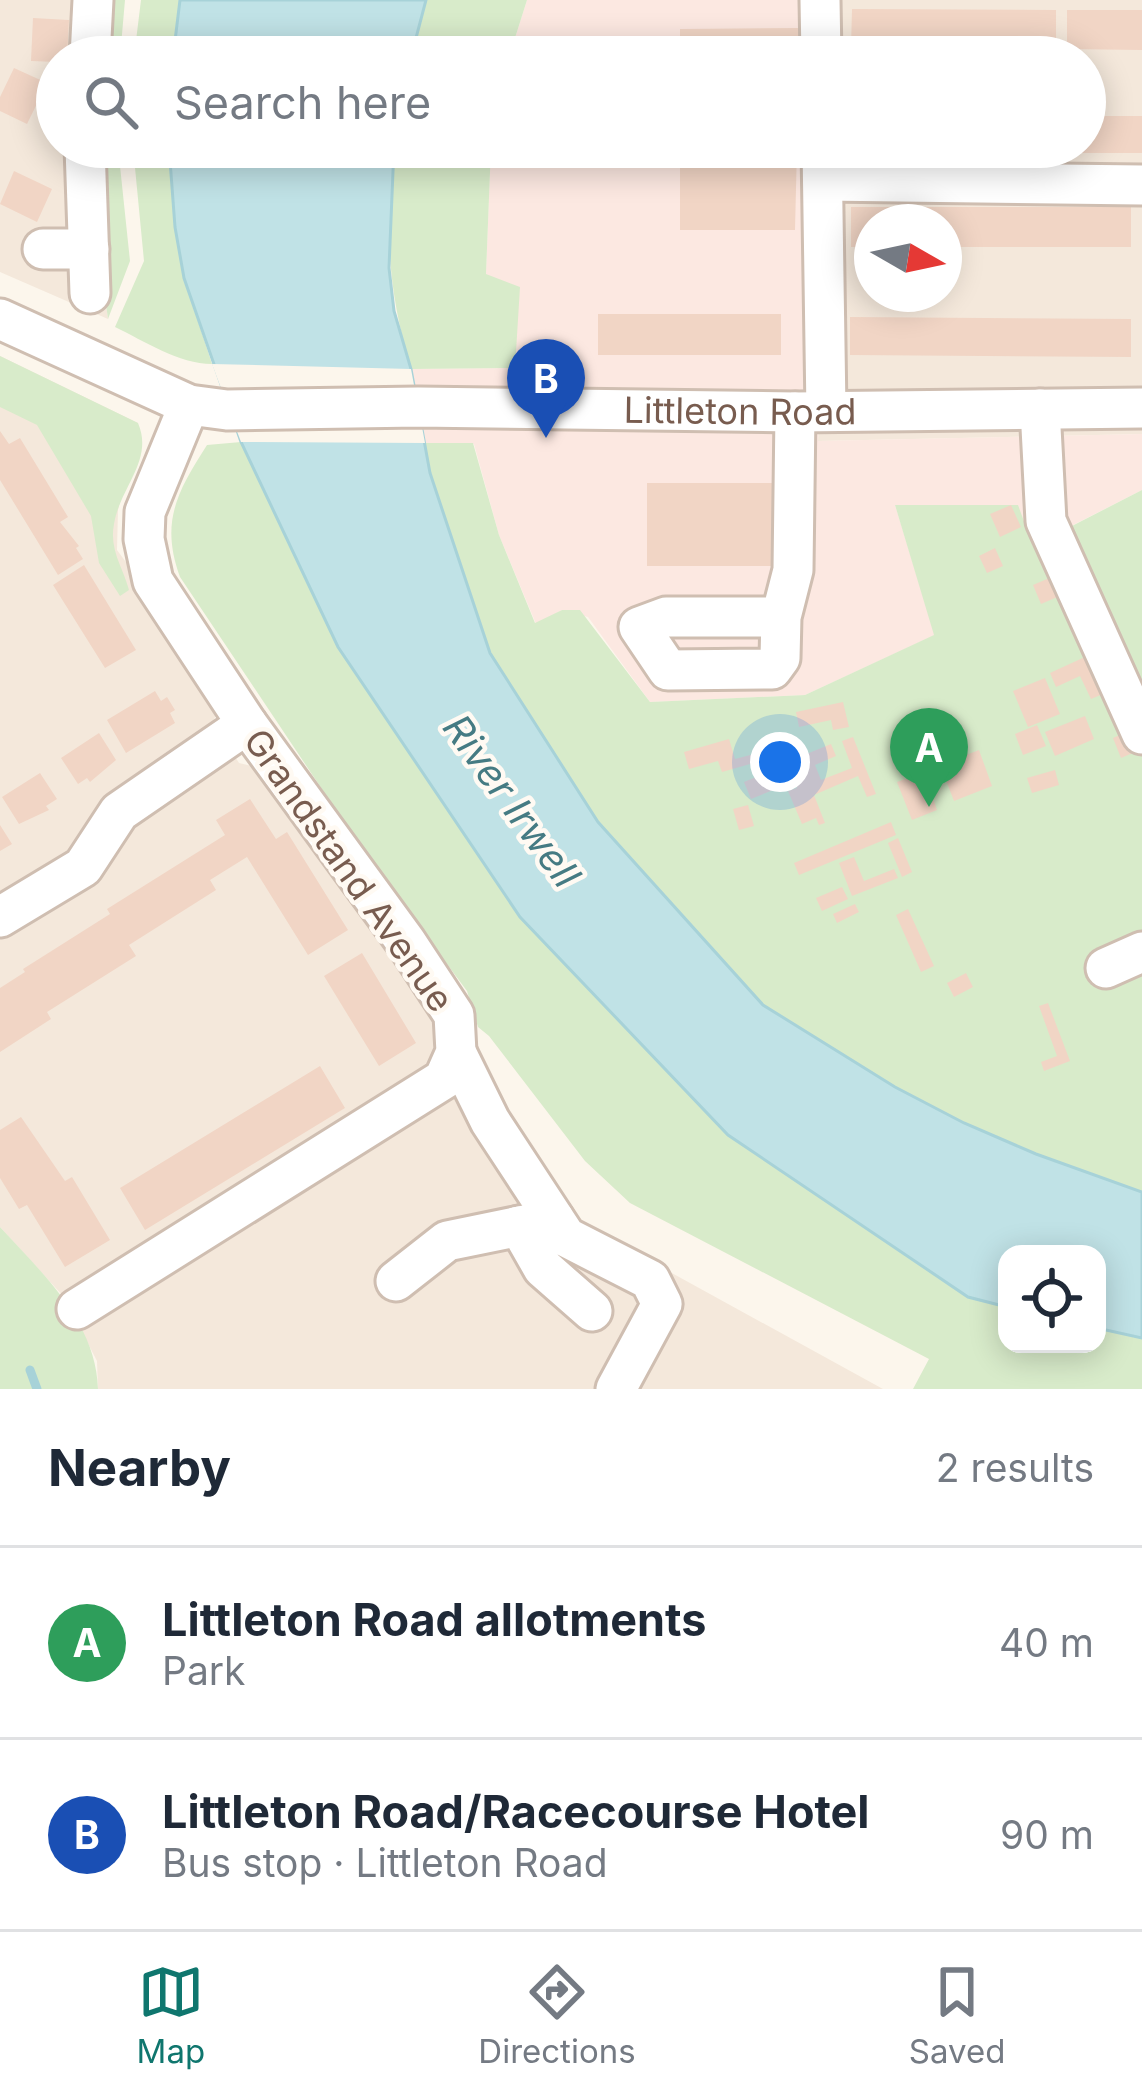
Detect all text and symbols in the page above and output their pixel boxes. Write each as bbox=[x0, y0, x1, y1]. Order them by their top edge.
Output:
search box bbox=[36, 36, 1106, 168]
icon: search bbox=[78, 69, 144, 135]
text: Search here bbox=[174, 75, 431, 130]
north arrow bbox=[854, 204, 962, 312]
pin: B bbox=[507, 339, 585, 438]
street label: Littleton Road bbox=[623, 388, 857, 434]
water label: River Irwell bbox=[434, 705, 591, 897]
pin: A bbox=[890, 708, 968, 807]
street label: Grandstand Avenue bbox=[235, 720, 463, 1020]
your location bbox=[750, 732, 810, 792]
map controls bbox=[998, 1245, 1106, 1353]
button: locate bbox=[998, 1245, 1106, 1353]
text: Nearby bbox=[48, 1437, 231, 1498]
text: 2 results bbox=[936, 1444, 1094, 1491]
text: Littleton Road allotments bbox=[162, 1592, 706, 1647]
text: A bbox=[72, 1619, 102, 1666]
text: 40 m bbox=[999, 1619, 1094, 1666]
text: Park bbox=[162, 1647, 246, 1694]
text: Littleton Road/Racecourse Hotel bbox=[162, 1784, 870, 1839]
text: B bbox=[74, 1811, 100, 1858]
text: 90 m bbox=[1000, 1811, 1094, 1858]
text: Bus stop · Littleton Road bbox=[162, 1839, 608, 1886]
tab: Map bbox=[137, 1959, 205, 2071]
tab: Directions bbox=[478, 1959, 636, 2071]
tab: Saved bbox=[909, 1959, 1005, 2071]

